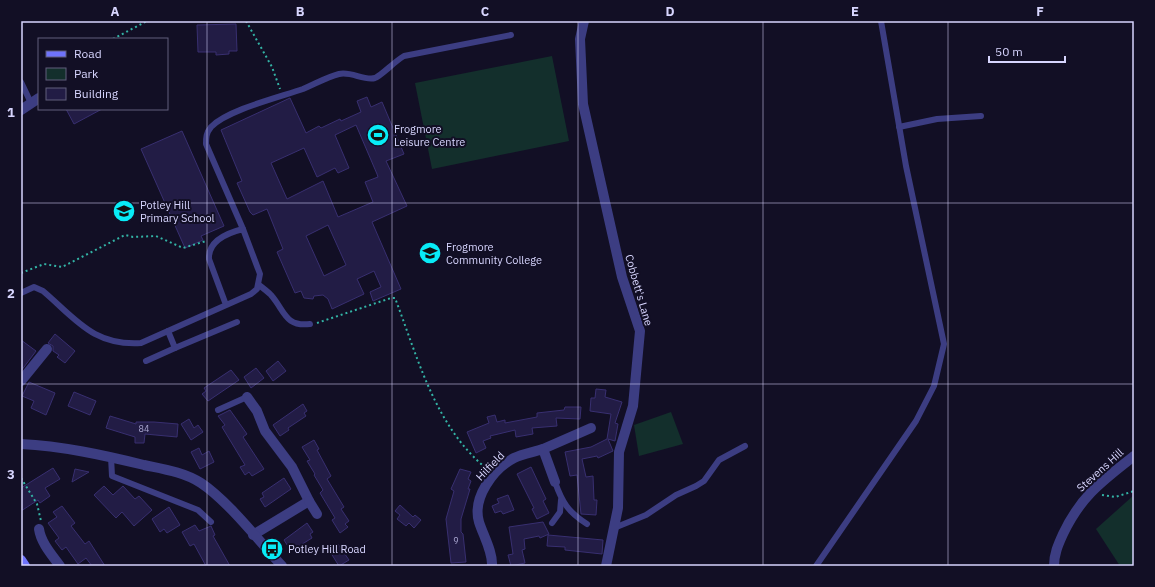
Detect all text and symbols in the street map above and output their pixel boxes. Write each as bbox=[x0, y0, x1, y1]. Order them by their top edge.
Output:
text: A bbox=[111, 3, 120, 20]
text: B bbox=[296, 3, 305, 20]
text: C bbox=[481, 3, 490, 20]
text: D bbox=[665, 3, 675, 20]
text: E bbox=[851, 3, 859, 20]
text: F bbox=[1036, 3, 1044, 20]
legend bbox=[38, 38, 168, 110]
scale bar bbox=[989, 38, 1065, 64]
text: 50 m bbox=[995, 44, 1023, 59]
text: Road bbox=[74, 46, 102, 61]
text: Park bbox=[74, 66, 99, 81]
text: Building bbox=[74, 86, 119, 101]
text: 1 bbox=[7, 104, 15, 121]
sports icon: Frogmore Leisure Centre bbox=[365, 122, 391, 148]
place label: Frogmore Leisure Centre bbox=[394, 122, 465, 149]
school or university icon: Potley Hill Primary School bbox=[111, 198, 137, 224]
place label: Potley Hill Primary School bbox=[140, 198, 215, 225]
school or university icon: Frogmore Community College bbox=[417, 240, 443, 266]
place label: Frogmore Community College bbox=[446, 240, 542, 267]
street label: Cobbett's Lane bbox=[622, 253, 656, 327]
text: 2 bbox=[7, 285, 15, 302]
house number: 84 bbox=[139, 423, 149, 434]
street label: Stevens Hill bbox=[1074, 445, 1126, 495]
street label: Hilfield bbox=[473, 448, 507, 484]
text: 3 bbox=[7, 466, 15, 483]
house number: 9 bbox=[453, 535, 459, 546]
bus stop icon: Potley Hill Road bbox=[259, 536, 285, 562]
place label: Potley Hill Road bbox=[288, 542, 366, 556]

